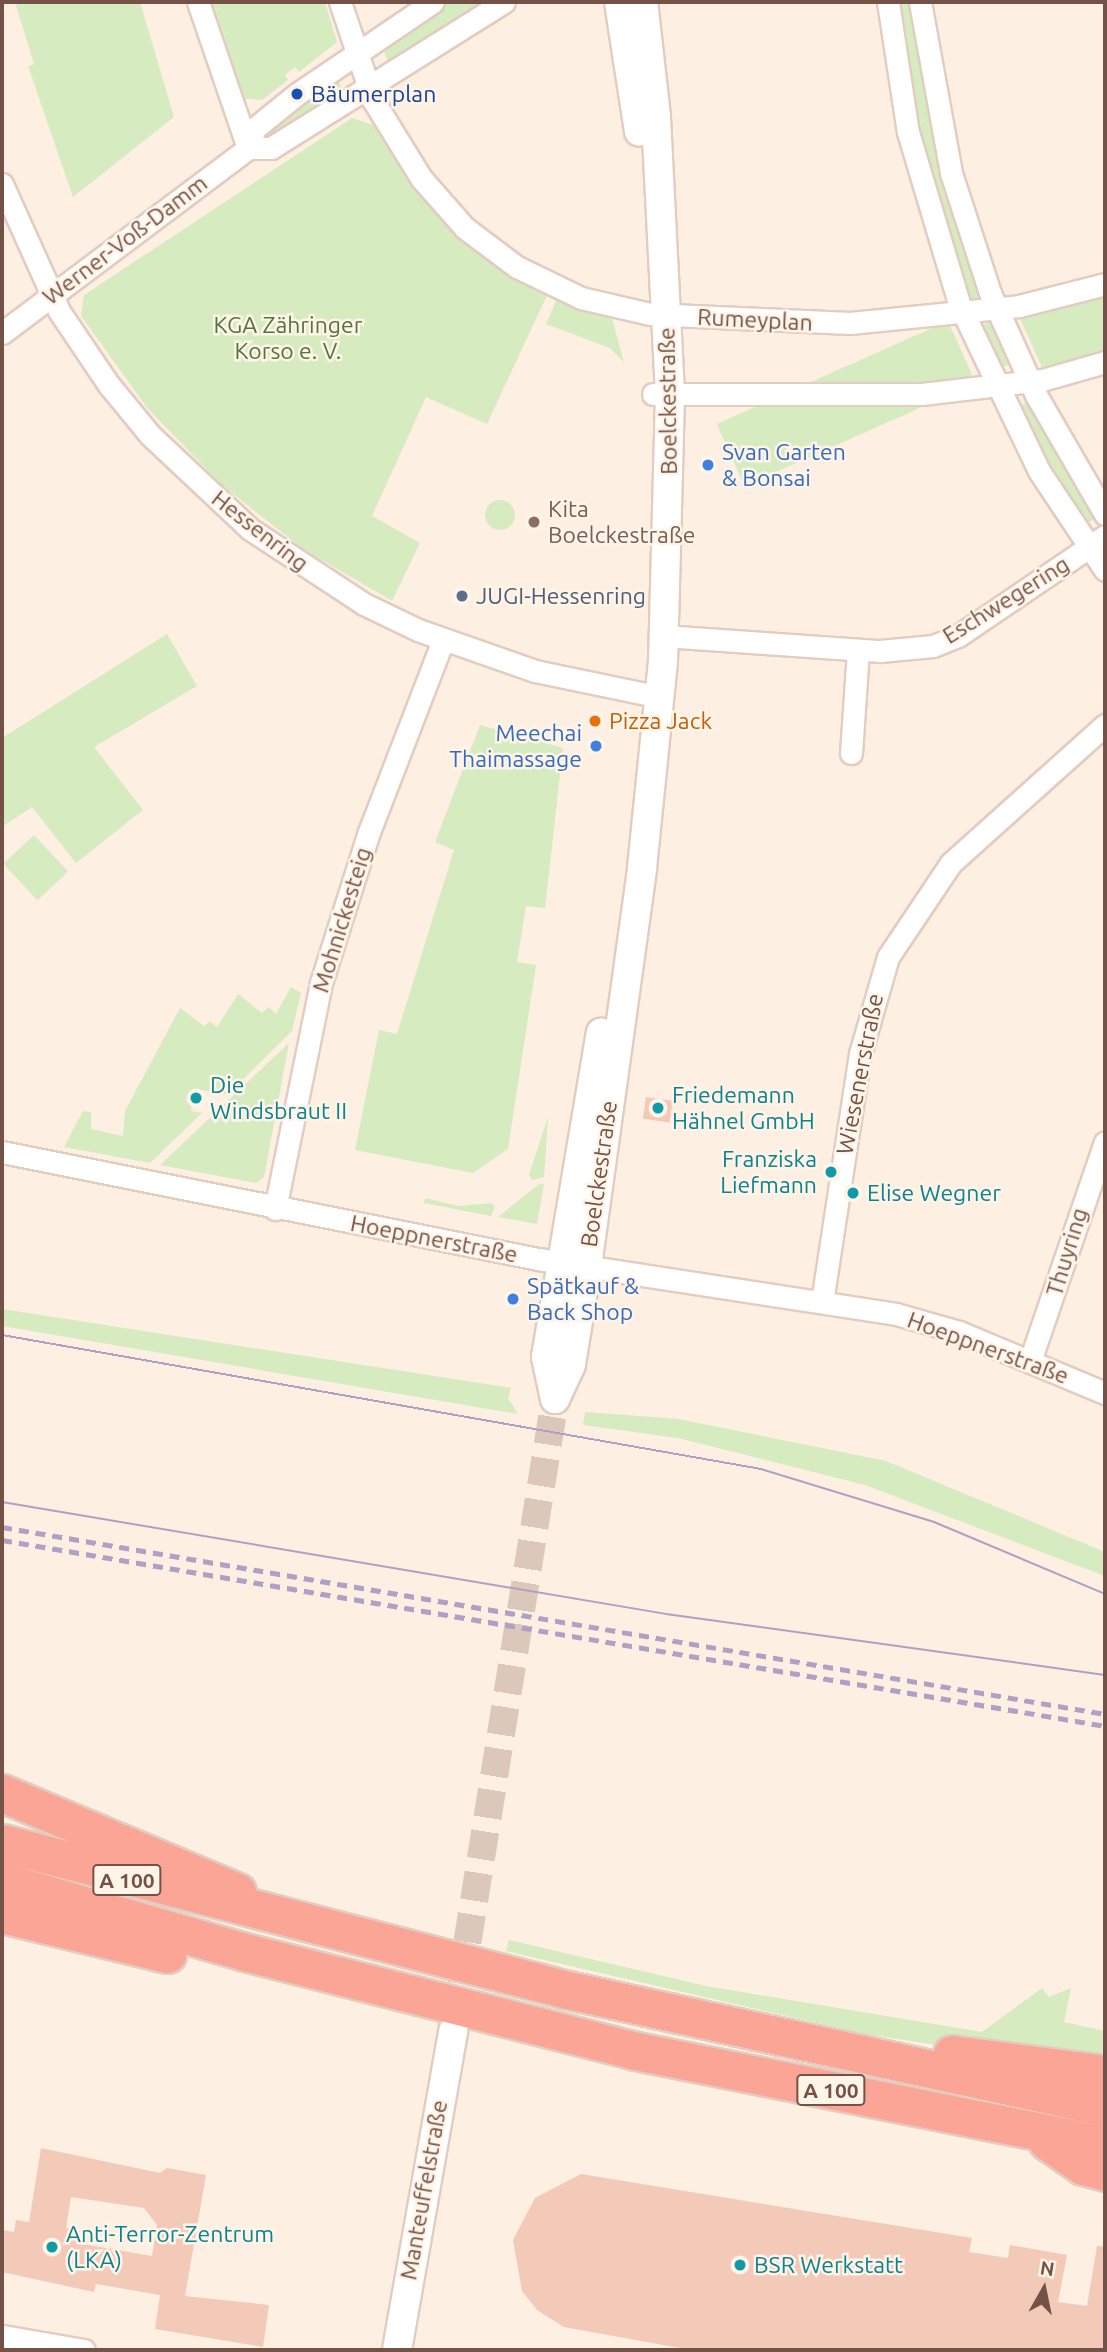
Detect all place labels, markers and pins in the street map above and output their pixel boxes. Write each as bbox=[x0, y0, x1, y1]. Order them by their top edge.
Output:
place label: Bäumerplan bbox=[311, 80, 436, 108]
marker: Bäumerplan bbox=[289, 86, 305, 102]
place label: Svan Garten & Bonsai bbox=[722, 438, 846, 492]
marker: Svan Garten & Bonsai bbox=[700, 457, 716, 473]
place label: Kita Boelckestraße bbox=[548, 495, 695, 549]
marker: Kita Boelckestraße bbox=[526, 514, 542, 530]
place label: JUGI-Hessenring bbox=[476, 582, 646, 610]
marker: JUGI-Hessenring bbox=[454, 588, 470, 604]
place label: Pizza Jack bbox=[609, 707, 712, 735]
marker: Pizza Jack bbox=[587, 713, 603, 729]
place label: Meechai Thaimassage bbox=[449, 719, 582, 773]
marker: Meechai Thaimassage bbox=[588, 738, 604, 754]
place label: Die Windsbraut II bbox=[210, 1071, 347, 1125]
place label: Friedemann Hähnel GmbH bbox=[672, 1081, 815, 1135]
marker: Die Windsbraut II bbox=[188, 1090, 204, 1106]
marker: Friedemann Hähnel GmbH bbox=[650, 1100, 666, 1116]
place label: Franziska Liefmann bbox=[720, 1145, 817, 1199]
marker: Franziska Liefmann bbox=[823, 1164, 839, 1180]
place label: Elise Wegner bbox=[867, 1179, 1001, 1207]
marker: Elise Wegner bbox=[845, 1185, 861, 1201]
place label: Spätkauf & Back Shop bbox=[527, 1272, 639, 1326]
marker: Spätkauf & Back Shop bbox=[505, 1291, 521, 1307]
place label: Anti-Terror-Zentrum (LKA) bbox=[66, 2220, 274, 2274]
marker: Anti-Terror-Zentrum (LKA) bbox=[44, 2239, 60, 2255]
place label: BSR Werkstatt bbox=[754, 2251, 903, 2279]
marker: BSR Werkstatt bbox=[732, 2257, 748, 2273]

